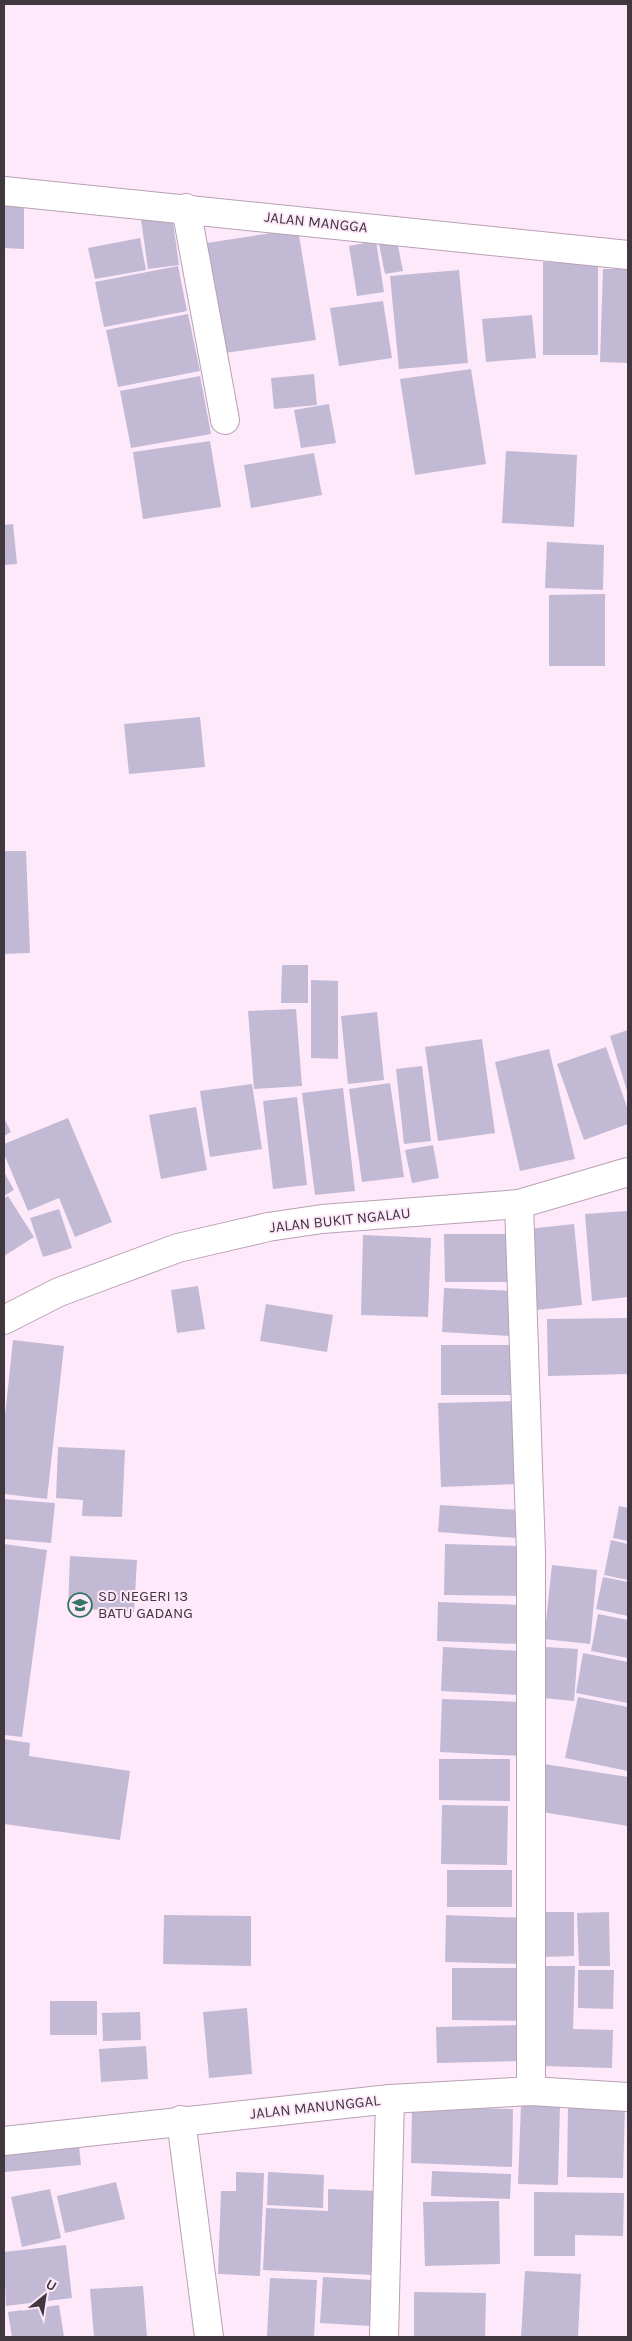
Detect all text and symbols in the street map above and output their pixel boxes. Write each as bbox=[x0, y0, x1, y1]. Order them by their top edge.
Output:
street label: JALAN MANGGA bbox=[264, 208, 369, 236]
street label: JALAN BUKIT NGALAU bbox=[269, 1204, 411, 1236]
place label: SD NEGERI 13 BATU GADANG bbox=[98, 1587, 193, 1622]
school or university icon: SD NEGERI 13 BATU GADANG bbox=[67, 1592, 93, 1618]
street label: JALAN MANUNGGAL bbox=[249, 2091, 381, 2123]
north arrow bbox=[20, 2271, 70, 2321]
text: U bbox=[43, 2275, 60, 2295]

